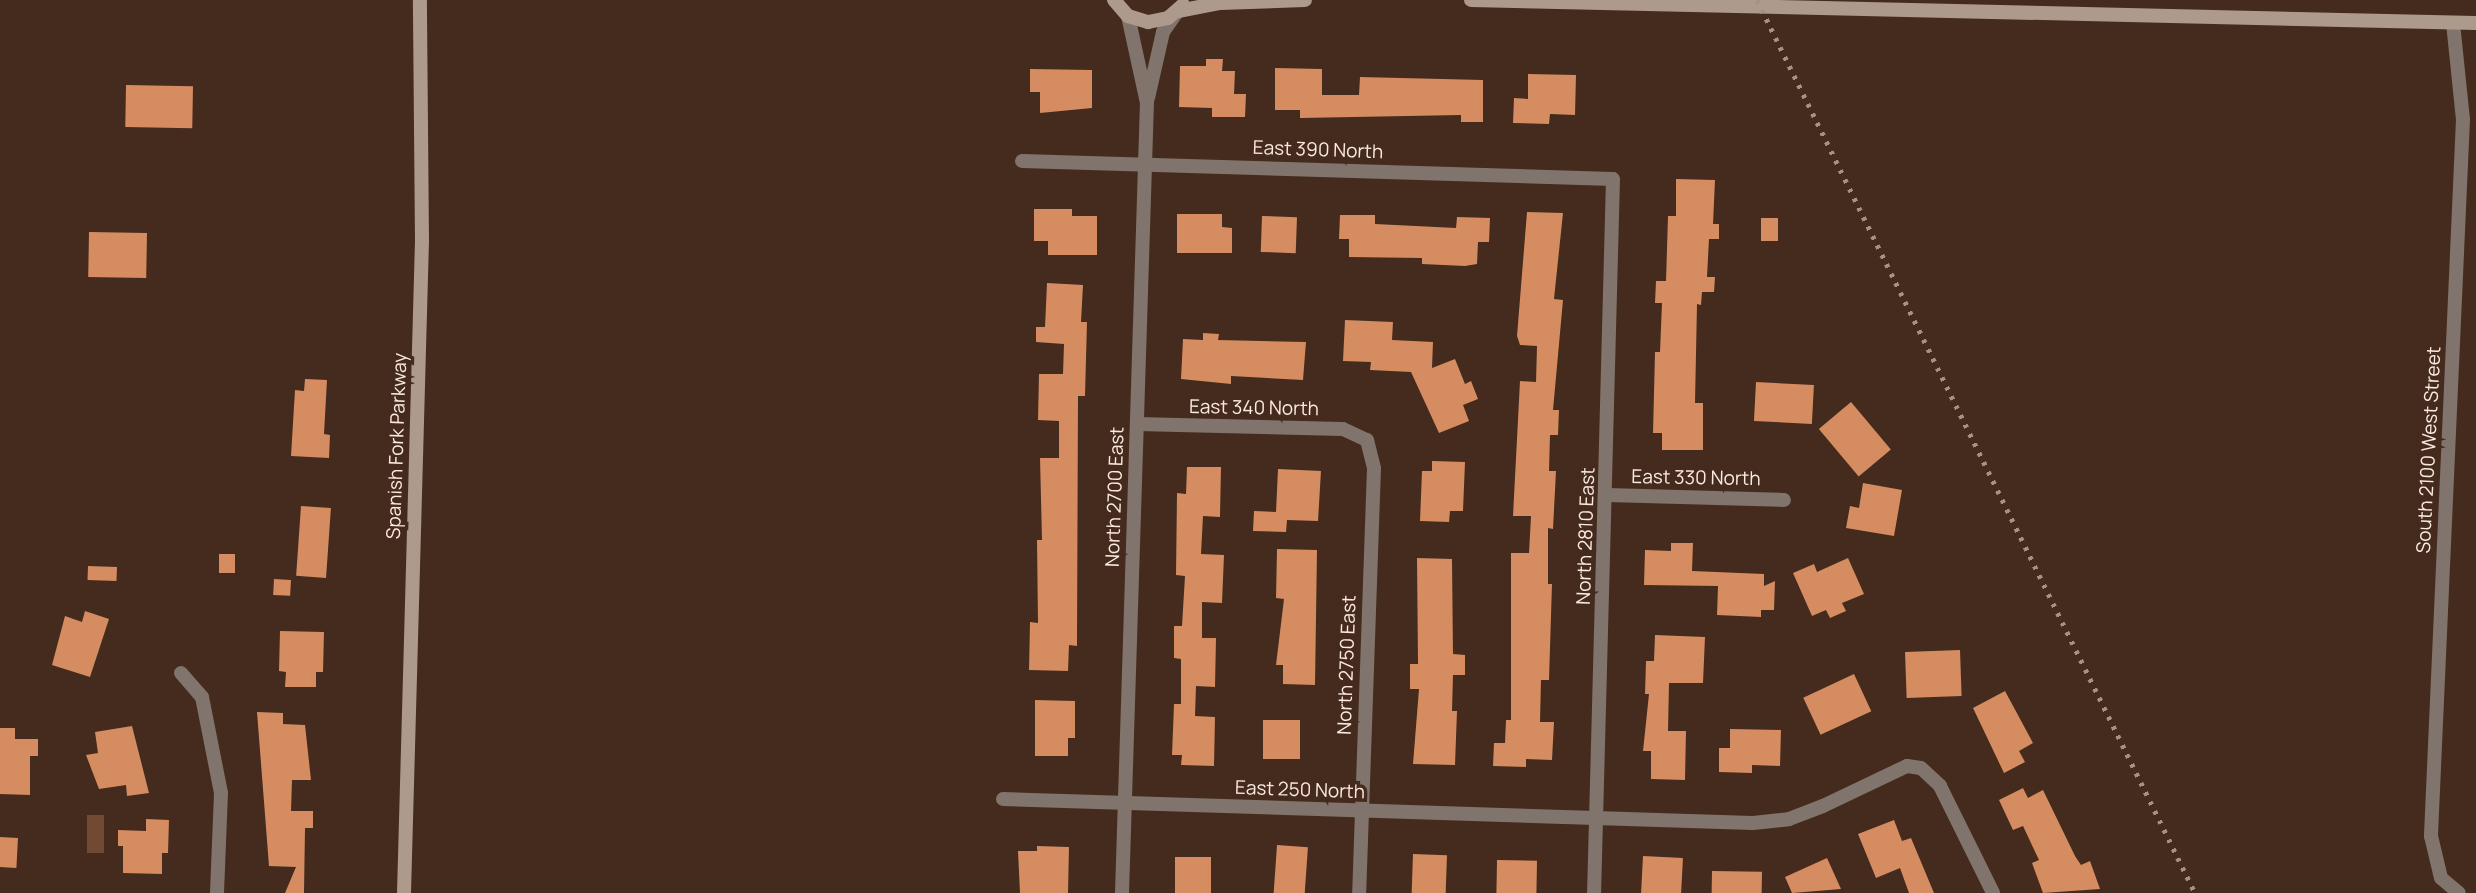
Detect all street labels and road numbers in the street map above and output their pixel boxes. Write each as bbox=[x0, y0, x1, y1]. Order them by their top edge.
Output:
street label: East 390 North bbox=[1252, 136, 1384, 164]
street label: South 2100 West Street bbox=[2412, 346, 2446, 554]
street label: Spanish Fork Parkway bbox=[382, 352, 412, 540]
street label: East 340 North bbox=[1189, 395, 1319, 421]
street label: North 2700 East bbox=[1101, 427, 1129, 567]
street label: East 330 North bbox=[1631, 465, 1761, 491]
street label: North 2810 East bbox=[1572, 467, 1600, 605]
street label: North 2750 East bbox=[1333, 595, 1361, 735]
street label: East 250 North bbox=[1235, 776, 1365, 804]

